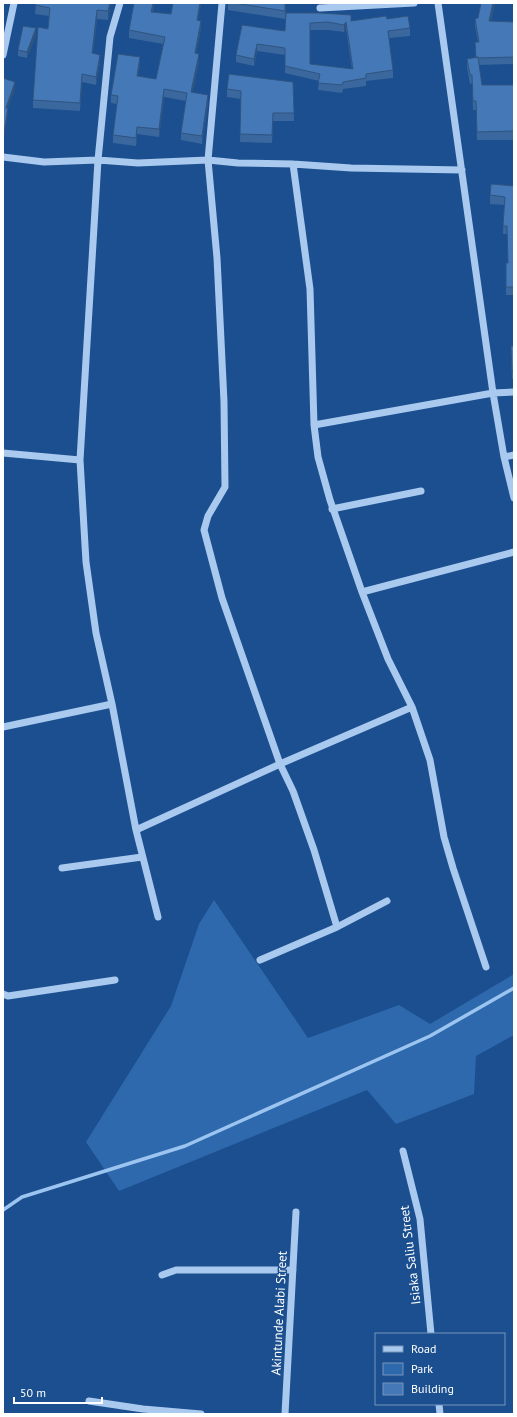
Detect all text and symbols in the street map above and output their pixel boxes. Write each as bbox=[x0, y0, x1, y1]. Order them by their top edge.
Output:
street label: Isiaka Saliu Street bbox=[395, 1204, 425, 1305]
street label: Akintunde Alabi Street bbox=[267, 1250, 291, 1376]
legend bbox=[375, 1333, 505, 1405]
text: Road bbox=[411, 1341, 436, 1356]
text: Park bbox=[411, 1361, 433, 1376]
scale bar bbox=[14, 1379, 102, 1405]
text: Building bbox=[411, 1381, 454, 1396]
text: 50 m bbox=[20, 1385, 46, 1400]

